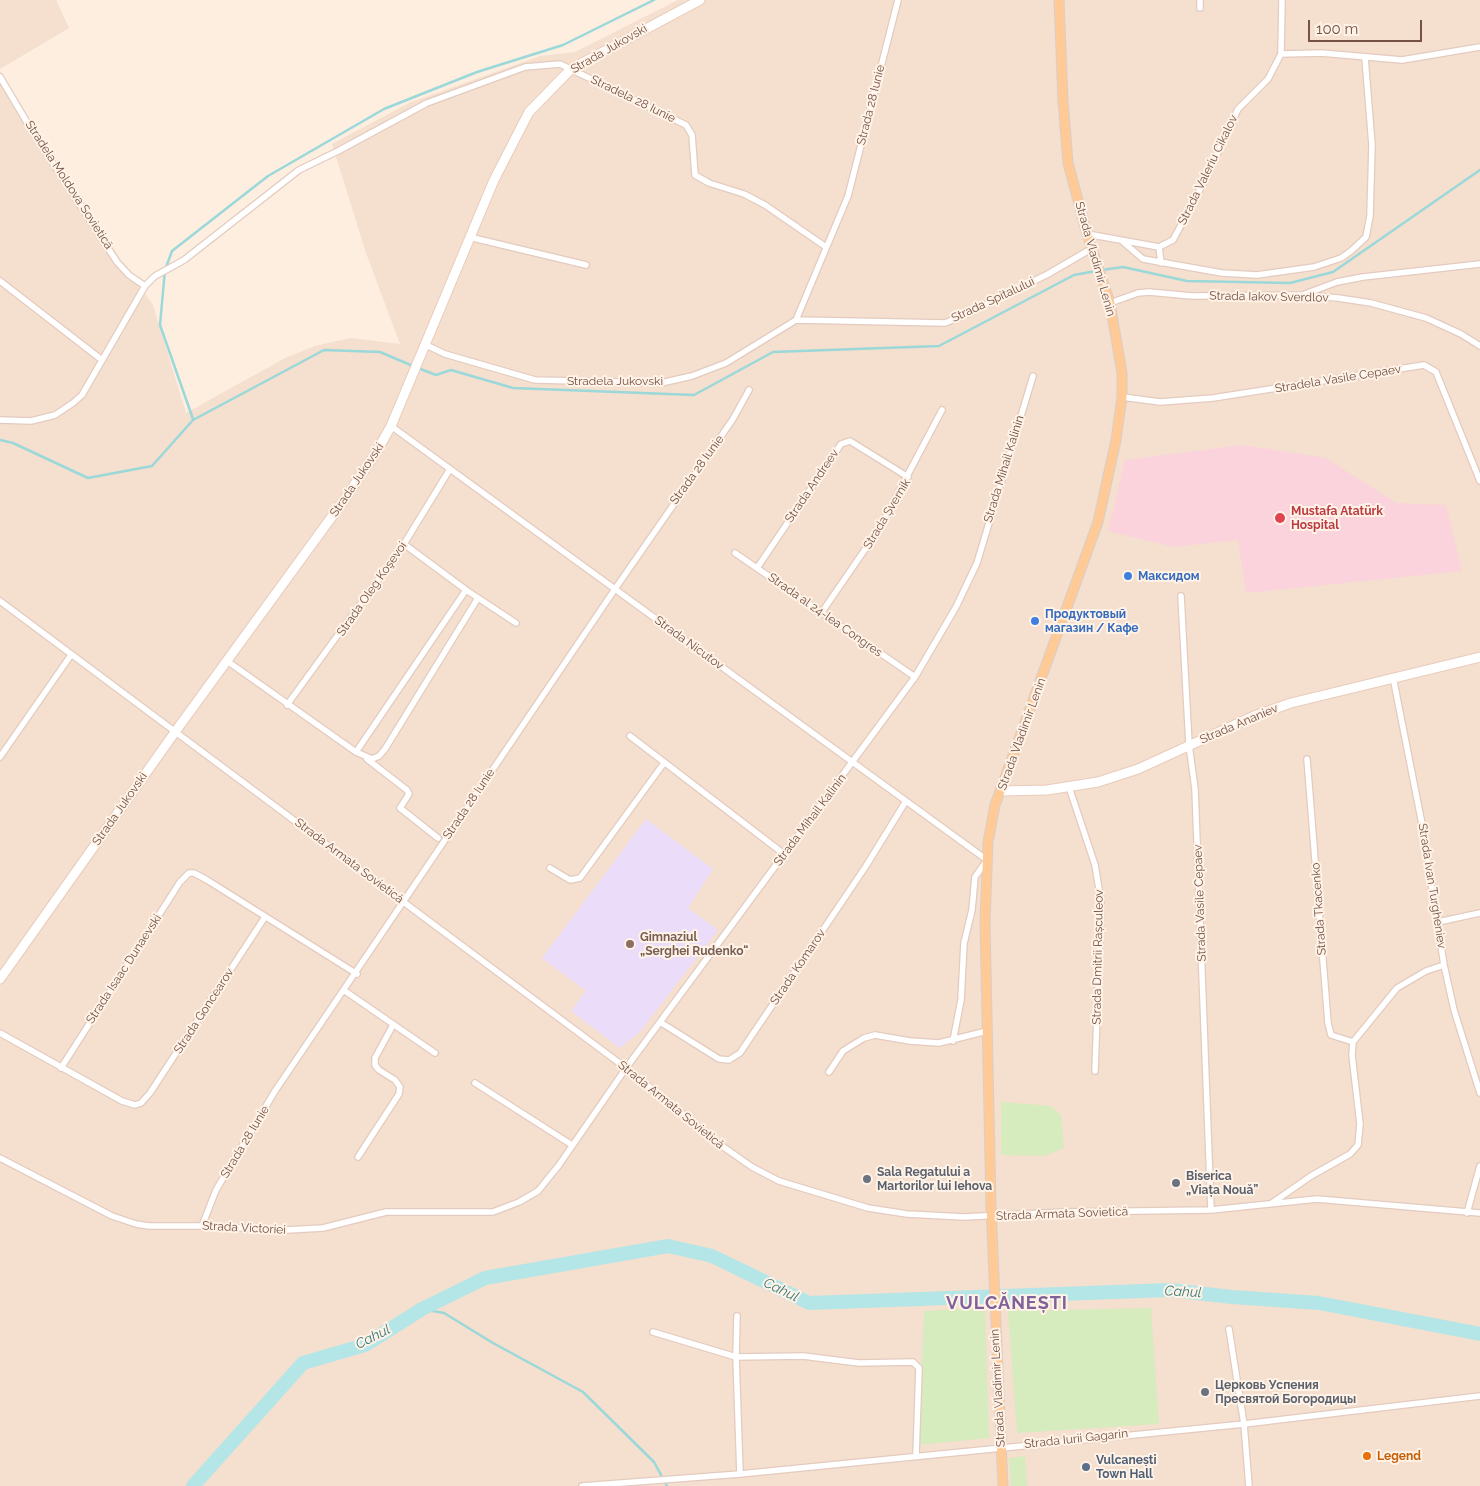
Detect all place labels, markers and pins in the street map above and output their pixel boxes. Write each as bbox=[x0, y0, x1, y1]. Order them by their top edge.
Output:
place label: Mustafa Atatürk Hospital bbox=[1291, 504, 1383, 532]
marker: Mustafa Atatürk Hospital bbox=[1273, 511, 1287, 525]
place label: Максидом bbox=[1138, 569, 1199, 583]
marker: Максидом bbox=[1122, 570, 1134, 582]
place label: Продуктовый магазин / Кафе bbox=[1045, 607, 1139, 635]
marker: Продуктовый магазин / Кафе bbox=[1029, 615, 1041, 627]
place label: Gimnaziul „Serghei Rudenko“ bbox=[640, 930, 748, 958]
marker: Gimnaziul „Serghei Rudenko“ bbox=[624, 938, 636, 950]
place label: Sala Regatului a Martorilor lui Iehova bbox=[877, 1165, 992, 1193]
place label: Biserica „Viața Nouă” bbox=[1186, 1169, 1258, 1197]
marker: Sala Regatului a Martorilor lui Iehova bbox=[861, 1173, 873, 1185]
marker: Biserica „Viața Nouă” bbox=[1170, 1177, 1182, 1189]
place label: Церковь Успения Пресвятой Богородицы bbox=[1215, 1378, 1356, 1406]
marker: Церковь Успения Пресвятой Богородицы bbox=[1199, 1386, 1211, 1398]
place label: Legend bbox=[1377, 1449, 1421, 1463]
marker: Legend bbox=[1361, 1450, 1373, 1462]
place label: Vulcanești Town Hall bbox=[1096, 1453, 1156, 1481]
marker: Vulcanești Town Hall bbox=[1080, 1461, 1092, 1473]

